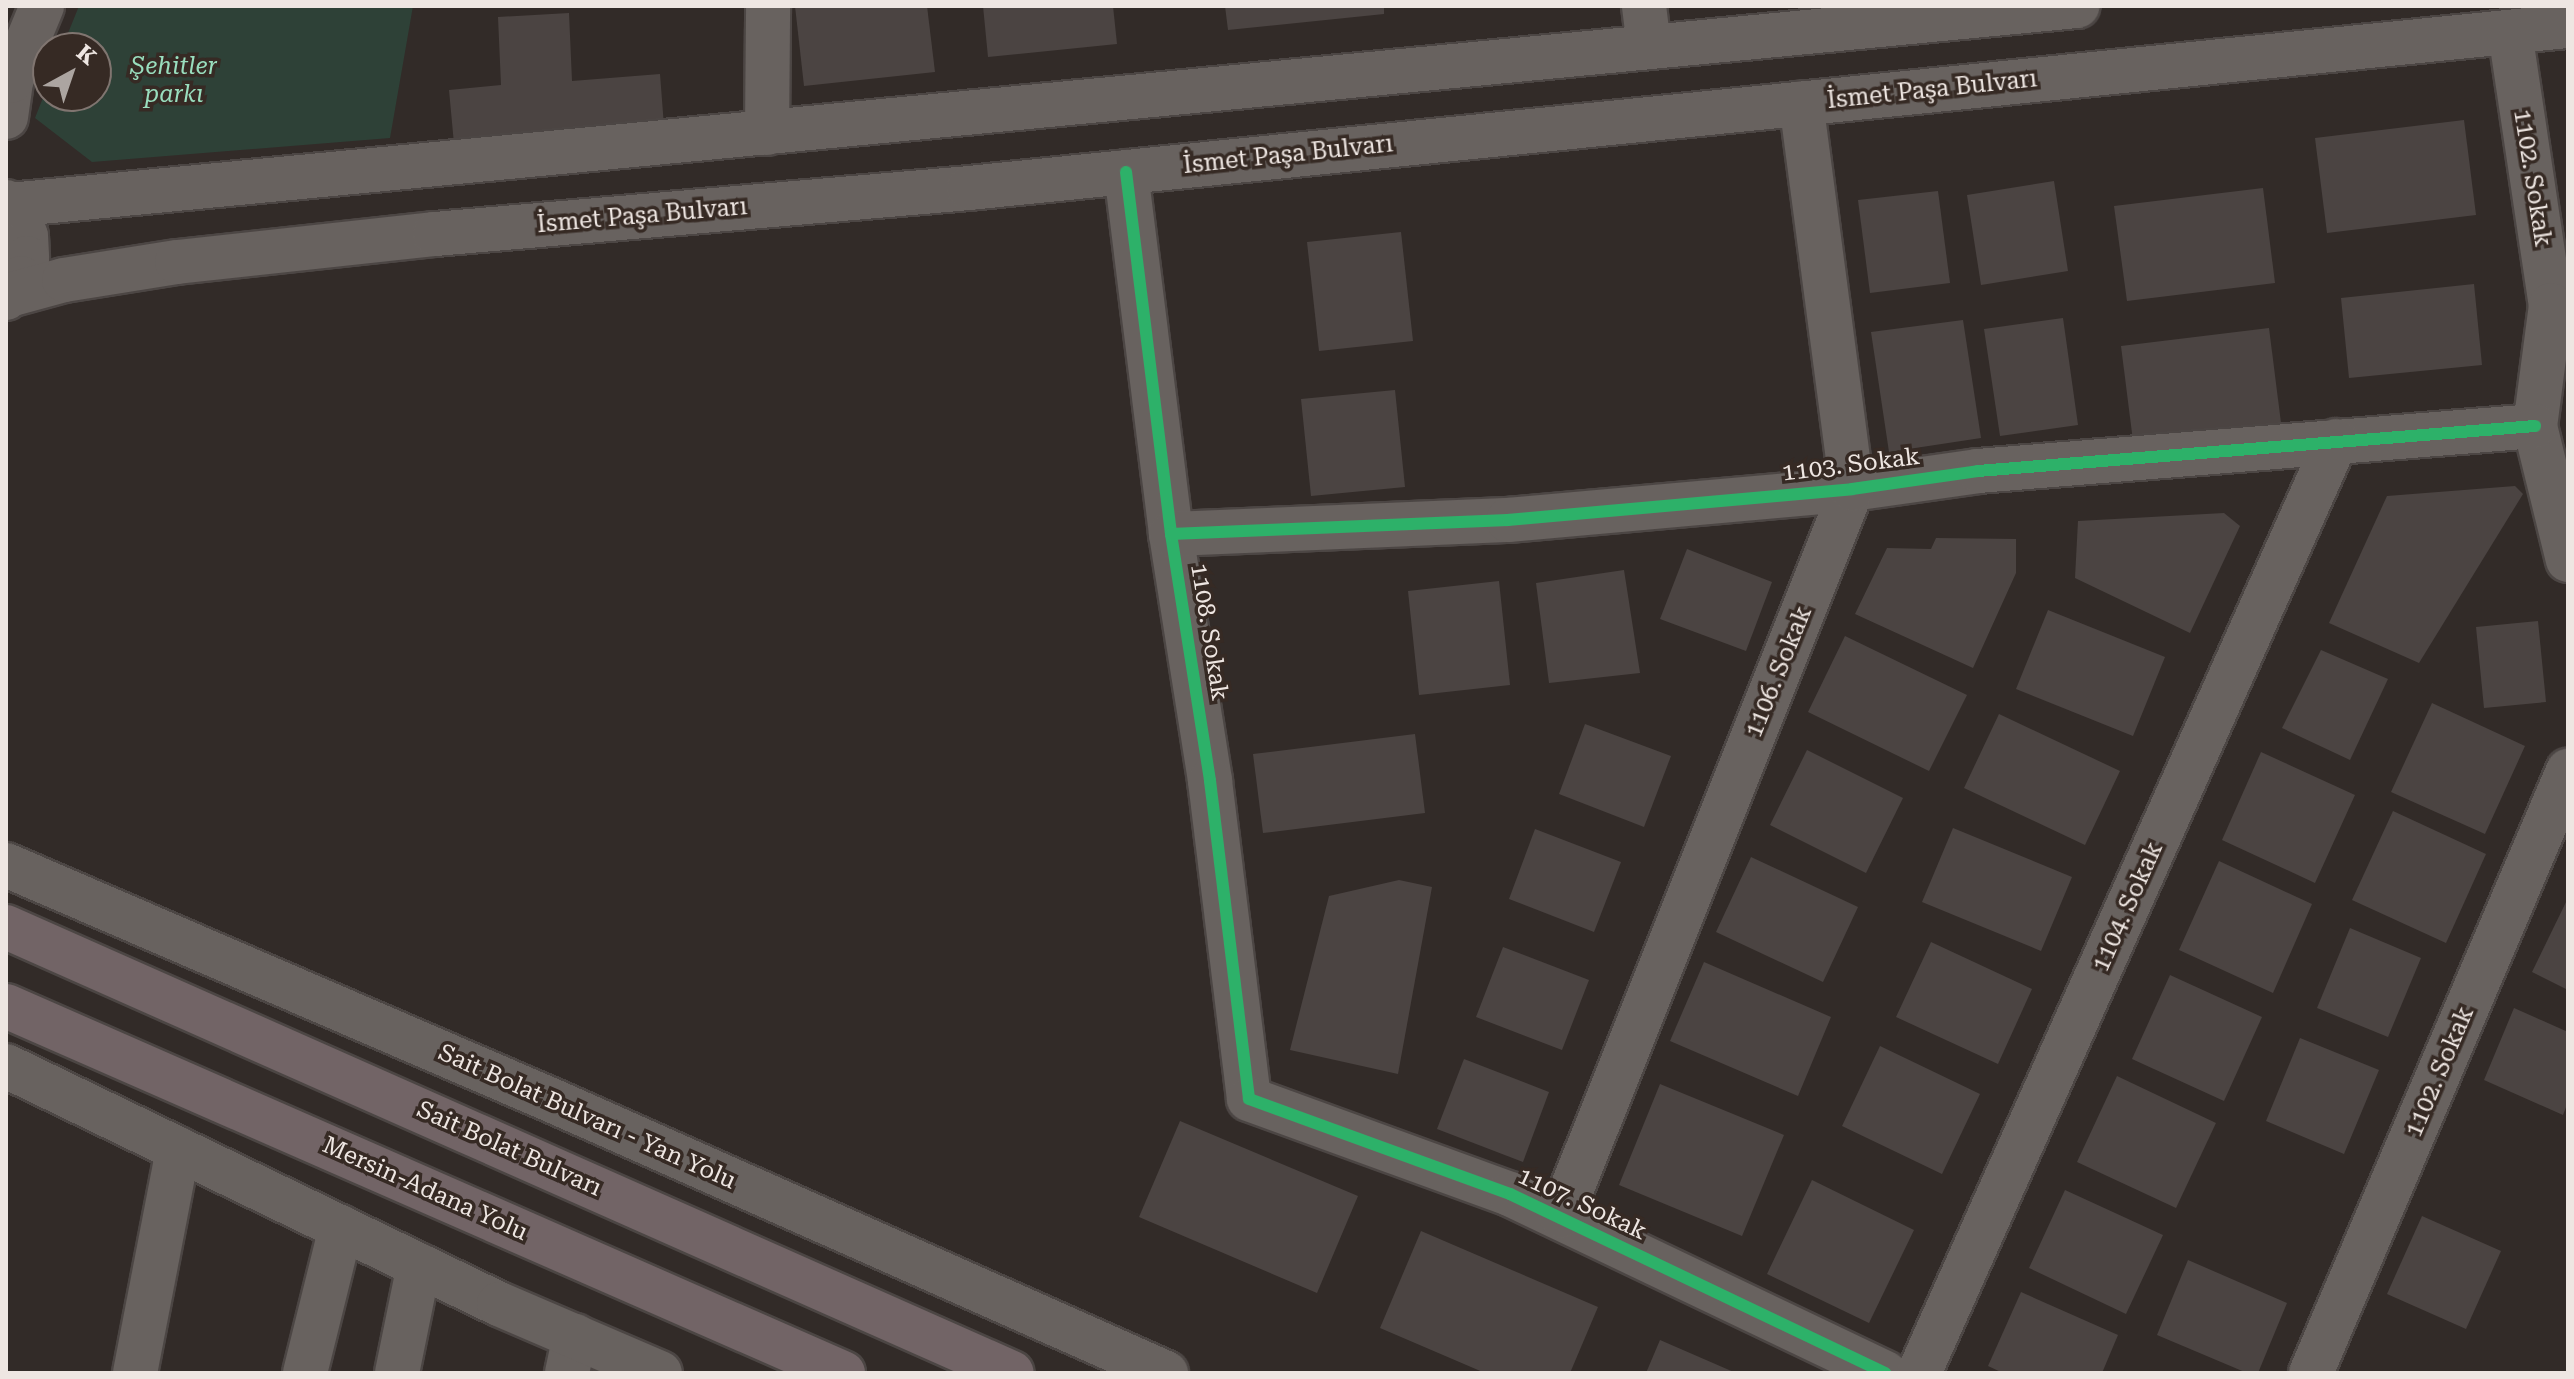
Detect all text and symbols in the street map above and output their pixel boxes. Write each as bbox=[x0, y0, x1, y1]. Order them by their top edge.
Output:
north arrow bbox=[32, 32, 112, 112]
text: K bbox=[72, 40, 101, 70]
park label: Şehitler parkı bbox=[130, 53, 218, 109]
street label: İsmet Paşa Bulvarı bbox=[1826, 65, 2038, 115]
street label: 1102. Sokak bbox=[2507, 107, 2557, 249]
street label: İsmet Paşa Bulvarı bbox=[1182, 130, 1394, 180]
street label: İsmet Paşa Bulvarı bbox=[536, 192, 748, 240]
street label: 1103. Sokak bbox=[1780, 442, 1922, 488]
street label: 1108. Sokak bbox=[1184, 561, 1234, 703]
street label: 1106. Sokak bbox=[1740, 602, 1818, 742]
street label: 1104. Sokak bbox=[2087, 838, 2169, 976]
street label: 1102. Sokak bbox=[2400, 1003, 2480, 1141]
street label: Sait Bolat Bulvarı - Yan Yolu bbox=[434, 1038, 740, 1196]
street label: Sait Bolat Bulvarı bbox=[412, 1095, 606, 1203]
street label: Mersin-Adana Yolu bbox=[318, 1131, 532, 1247]
street label: 1107. Sokak bbox=[1513, 1162, 1651, 1246]

